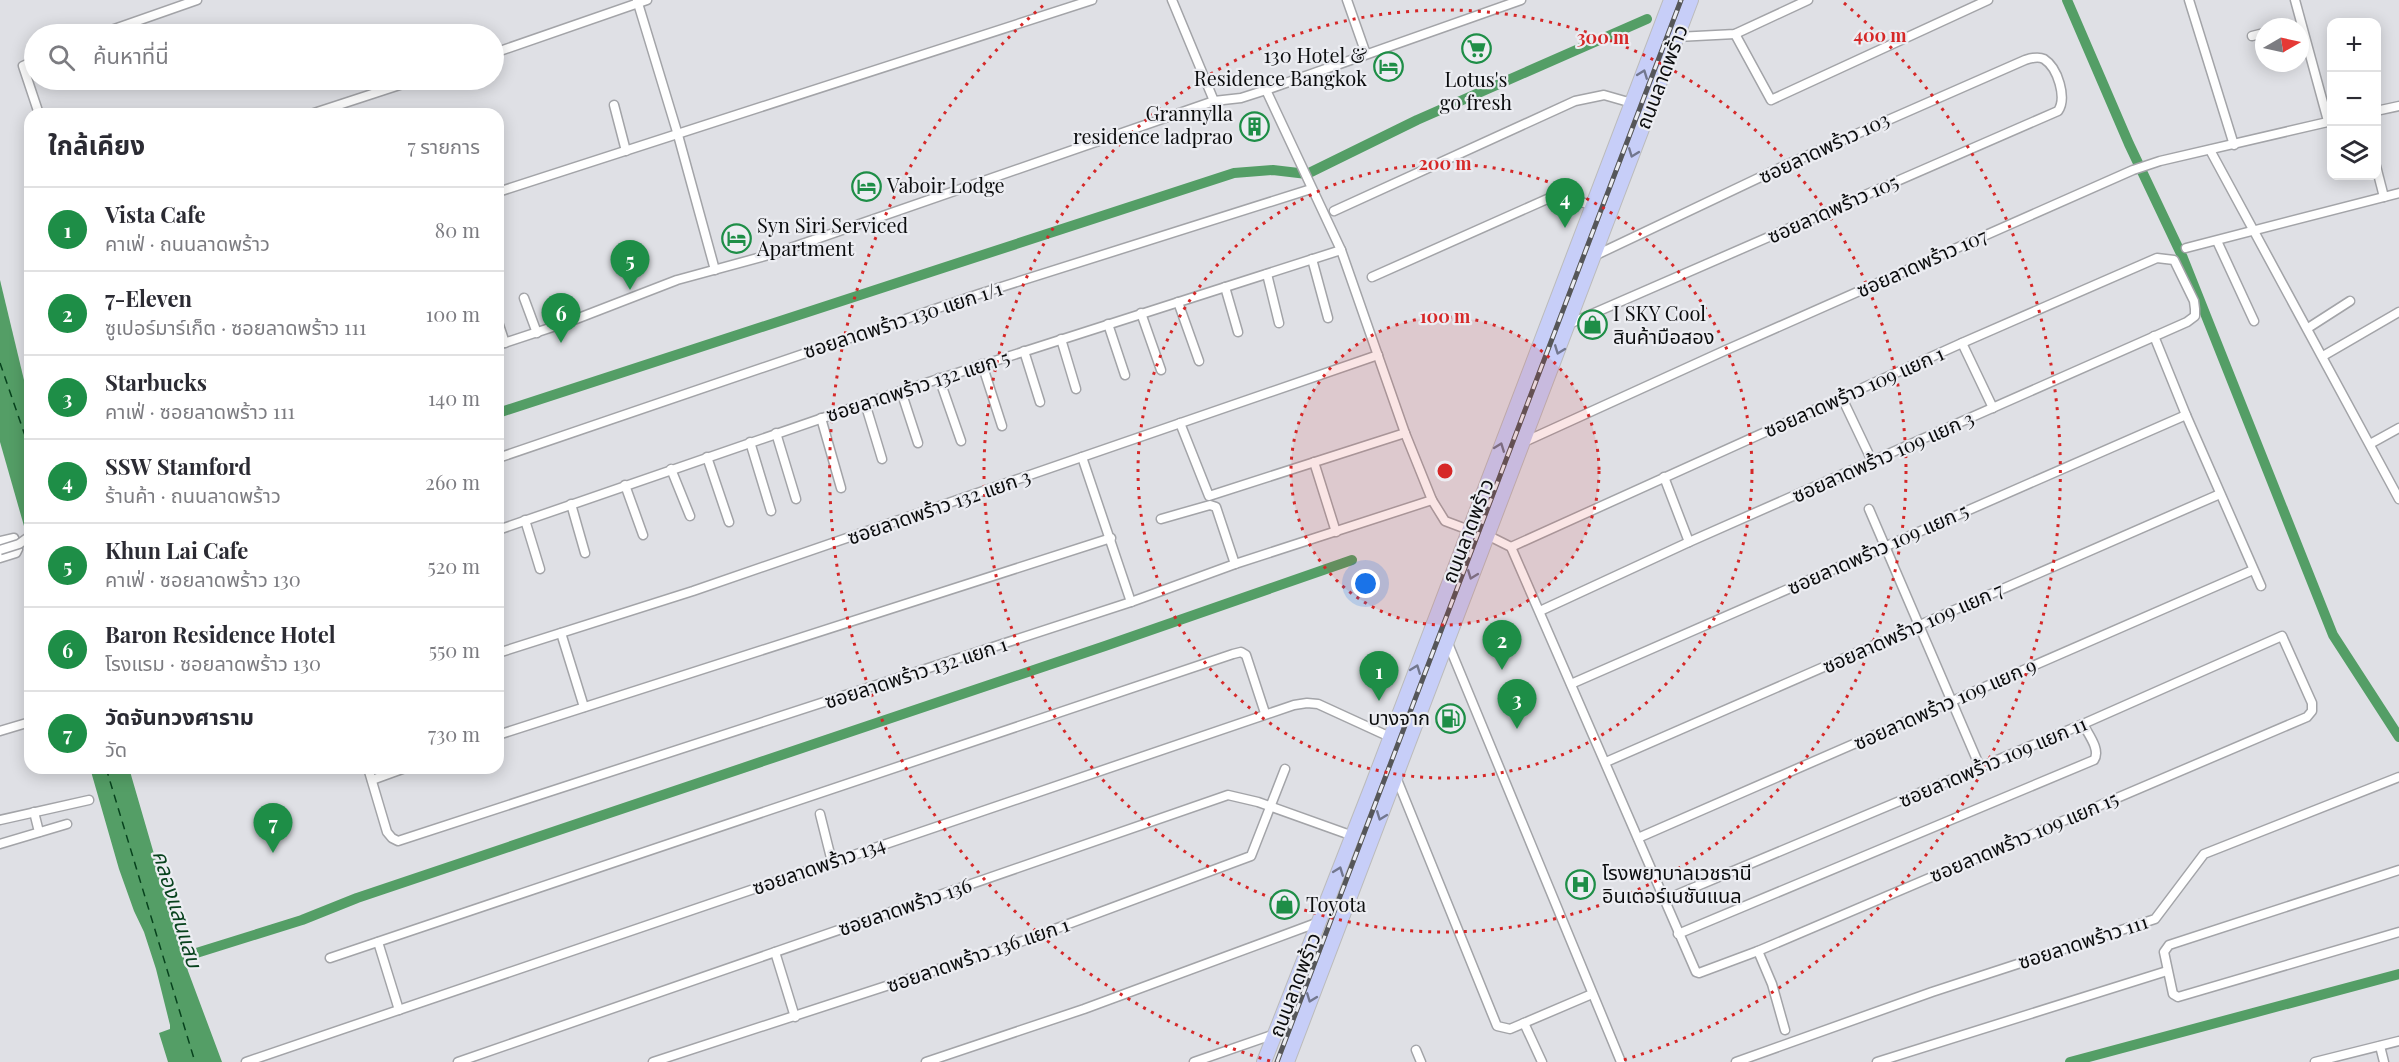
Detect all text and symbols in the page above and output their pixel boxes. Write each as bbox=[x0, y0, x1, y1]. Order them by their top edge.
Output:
north arrow bbox=[2255, 18, 2309, 72]
map controls bbox=[2327, 18, 2381, 180]
button: + bbox=[2327, 18, 2381, 72]
street label: ถนนลาดพร้าว bbox=[1628, 20, 1693, 133]
text: 400 m bbox=[1853, 23, 1907, 47]
search box bbox=[24, 24, 504, 90]
text: 300 m bbox=[1577, 25, 1630, 49]
supermarket icon: Lotus's go fresh bbox=[1460, 33, 1492, 65]
text: ค้นหาที่นี่ bbox=[93, 40, 169, 70]
icon: search bbox=[45, 41, 78, 74]
place label: 130 Hotel & Residence Bangkok bbox=[1194, 41, 1367, 91]
hotel icon: 130 Hotel & Residence Bangkok bbox=[1372, 51, 1404, 83]
place label: Lotus's go fresh bbox=[1440, 65, 1512, 115]
one-way arrow bbox=[1635, 69, 1648, 80]
button: − bbox=[2327, 72, 2381, 126]
place label: Grannylla residence ladprao bbox=[1073, 99, 1233, 149]
street label: ซอยลาดพร้าว 103 bbox=[1754, 105, 1893, 189]
building icon: Grannylla residence ladprao bbox=[1238, 110, 1270, 142]
button: layers bbox=[2327, 126, 2381, 180]
text: ใกล้เคียง bbox=[48, 127, 145, 162]
text: 7 รายการ bbox=[407, 132, 480, 159]
one-way arrow bbox=[1628, 147, 1640, 158]
text: 200 m bbox=[1418, 151, 1472, 175]
street label: ซอยลาดพร้าว 105 bbox=[1763, 167, 1902, 249]
hotel icon: Vaboir Lodge bbox=[850, 170, 882, 202]
place label: Vaboir Lodge bbox=[886, 171, 1005, 198]
pin: 4 bbox=[1546, 178, 1584, 228]
text: Vista Cafe bbox=[105, 199, 206, 229]
place label: Syn Siri Serviced Apartment bbox=[756, 211, 908, 261]
text: 1 bbox=[64, 216, 71, 243]
text: 80 m bbox=[435, 216, 480, 243]
street label: ซอยลาดพร้าว 107 bbox=[1852, 221, 1991, 303]
hotel icon: Syn Siri Serviced Apartment bbox=[720, 222, 752, 254]
text: คาเฟ่ · ถนนลาดพร้าว bbox=[105, 229, 270, 256]
pin: 5 bbox=[610, 240, 650, 290]
street label: ซอยลาดพร้าว 130 แยก 1/1 bbox=[800, 274, 1006, 364]
text: 7-Eleven bbox=[105, 283, 192, 313]
pin: 6 bbox=[542, 294, 580, 343]
place label: I SKY Cool สินค้ามือสอง bbox=[1613, 299, 1715, 349]
text: 2 bbox=[62, 300, 73, 327]
text: 100 m bbox=[426, 300, 480, 327]
text: 100 m bbox=[1420, 304, 1471, 328]
shop icon: I SKY Cool สินค้ามือสอง bbox=[1576, 309, 1608, 341]
text: ซูเปอร์มาร์เก็ต · ซอยลาดพร้าว 111 bbox=[105, 313, 366, 340]
street label: ซอยลาดพร้าว 109 แยก 1 bbox=[1759, 339, 1948, 443]
street label: ซอยลาดพร้าว 132 แยก 5 bbox=[822, 342, 1013, 427]
one-way arrow bbox=[1554, 344, 1566, 355]
text: Starbucks bbox=[105, 367, 207, 397]
text: 3 bbox=[63, 384, 72, 411]
text: 140 m bbox=[428, 384, 480, 411]
text: คาเฟ่ · ซอยลาดพร้าว 111 bbox=[105, 397, 295, 424]
street label: ซอยลาดพร้าว 109 แยก 3 bbox=[1787, 403, 1977, 508]
one-way arrow bbox=[1493, 442, 1506, 453]
text: SSW Stamford bbox=[105, 451, 251, 481]
centre of rings bbox=[1435, 461, 1455, 481]
street label: ซอยลาดพร้าว 132 แยก 3 bbox=[843, 462, 1034, 550]
text: 4 bbox=[62, 468, 73, 495]
text: 260 m bbox=[425, 468, 480, 495]
street label: ถนนลาดพร้าว bbox=[1434, 474, 1499, 587]
text: ร้านค้า · ถนนลาดพร้าว bbox=[105, 481, 281, 508]
street label: ซอยลาดพร้าว 109 แยก 5 bbox=[1783, 496, 1972, 600]
text: Khun Lai Cafe bbox=[105, 535, 248, 565]
text: 5 bbox=[63, 552, 72, 579]
text: 520 m bbox=[427, 552, 480, 579]
text: คาเฟ่ · ซอยลาดพร้าว 130 bbox=[105, 565, 301, 592]
your location bbox=[1351, 569, 1380, 598]
one-way arrow bbox=[1467, 569, 1479, 580]
street label: ซอยลาดพร้าว 109 แยก 7 bbox=[1818, 575, 2007, 679]
text: Baron Residence Hotel bbox=[105, 619, 336, 649]
pin: 2 bbox=[1482, 620, 1522, 670]
street label: ซอยลาดพร้าว 132 แยก 1 bbox=[821, 629, 1010, 714]
text: 6 bbox=[62, 636, 73, 663]
text: 550 m bbox=[429, 636, 480, 663]
text: โรงแรม · ซอยลาดพร้าว 130 bbox=[105, 649, 321, 676]
street label: ซอยลาดพร้าว 109 แยก 9 bbox=[1849, 650, 2040, 755]
pin: 1 bbox=[1360, 652, 1398, 701]
one-way arrow bbox=[1409, 664, 1422, 675]
pin: 3 bbox=[1498, 680, 1537, 729]
text: วัดจันทวงศาราม bbox=[105, 701, 254, 731]
fuel station icon: บางจาก bbox=[1435, 702, 1467, 734]
place label: บางจาก bbox=[1368, 703, 1430, 730]
street label: ซอยลาดพร้าว 109 แยก 11 bbox=[1894, 709, 2091, 812]
text: 7 bbox=[63, 720, 72, 747]
text: 730 m bbox=[428, 720, 480, 747]
text: วัด bbox=[105, 735, 127, 762]
street label: ซอยลาดพร้าว 109 แยก 15 bbox=[1925, 784, 2122, 888]
pin: 7 bbox=[254, 804, 292, 853]
one-way arrow bbox=[1375, 810, 1388, 821]
street label: ซอยลาดพร้าว 134 bbox=[748, 829, 889, 900]
water label: คลองแสนแสบ bbox=[148, 846, 210, 972]
place label: โรงพยาบาลเวชธานี อินเตอร์เนชันแนล bbox=[1602, 858, 1752, 908]
one-way arrow bbox=[1332, 866, 1345, 876]
hospital icon: โรงพยาบาลเวชธานี อินเตอร์เนชันแนล bbox=[1565, 868, 1597, 900]
street label: ซอยลาดพร้าว 136 bbox=[834, 870, 975, 941]
shop icon: Toyota bbox=[1269, 889, 1301, 921]
place label: Toyota bbox=[1306, 890, 1366, 917]
street label: ซอยลาดพร้าว 111 bbox=[2014, 907, 2151, 974]
street label: ซอยลาดพร้าว 136 แยก 1 bbox=[883, 910, 1072, 997]
street label: ถนนลาดพร้าว bbox=[1261, 928, 1326, 1041]
one-way arrow bbox=[1306, 993, 1319, 1003]

